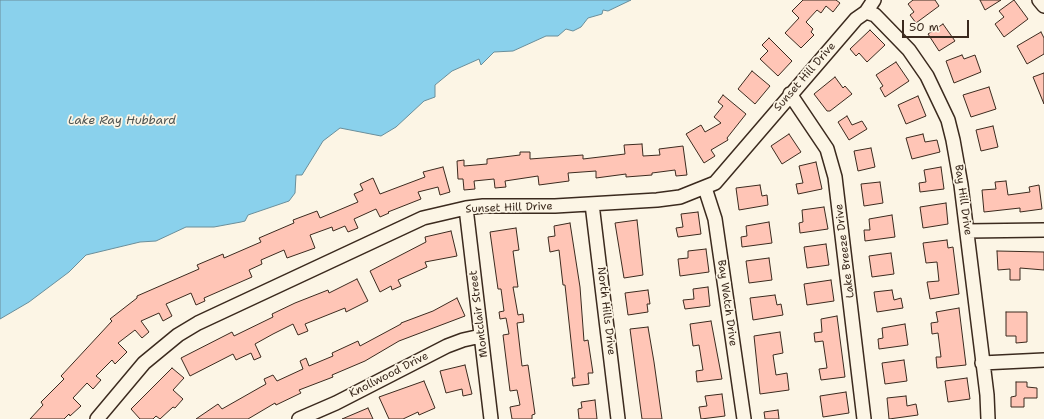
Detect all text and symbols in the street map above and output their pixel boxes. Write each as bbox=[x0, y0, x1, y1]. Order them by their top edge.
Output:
scale bar bbox=[904, 12, 971, 38]
text: 50 m bbox=[909, 19, 939, 35]
street label: Sunset Hill Drive bbox=[771, 40, 839, 114]
water label: Lake Ray Hubbard bbox=[68, 114, 176, 128]
street label: Bay Hill Drive bbox=[951, 164, 975, 236]
street label: Sunset Hill Drive bbox=[465, 200, 553, 216]
street label: Lake Breeze Drive bbox=[833, 203, 857, 299]
street label: Bay Watch Drive bbox=[714, 259, 740, 347]
street label: North Hills Drive bbox=[594, 266, 618, 356]
street label: Montclair Street bbox=[467, 270, 491, 358]
street label: Knollwood Drive bbox=[347, 349, 431, 401]

